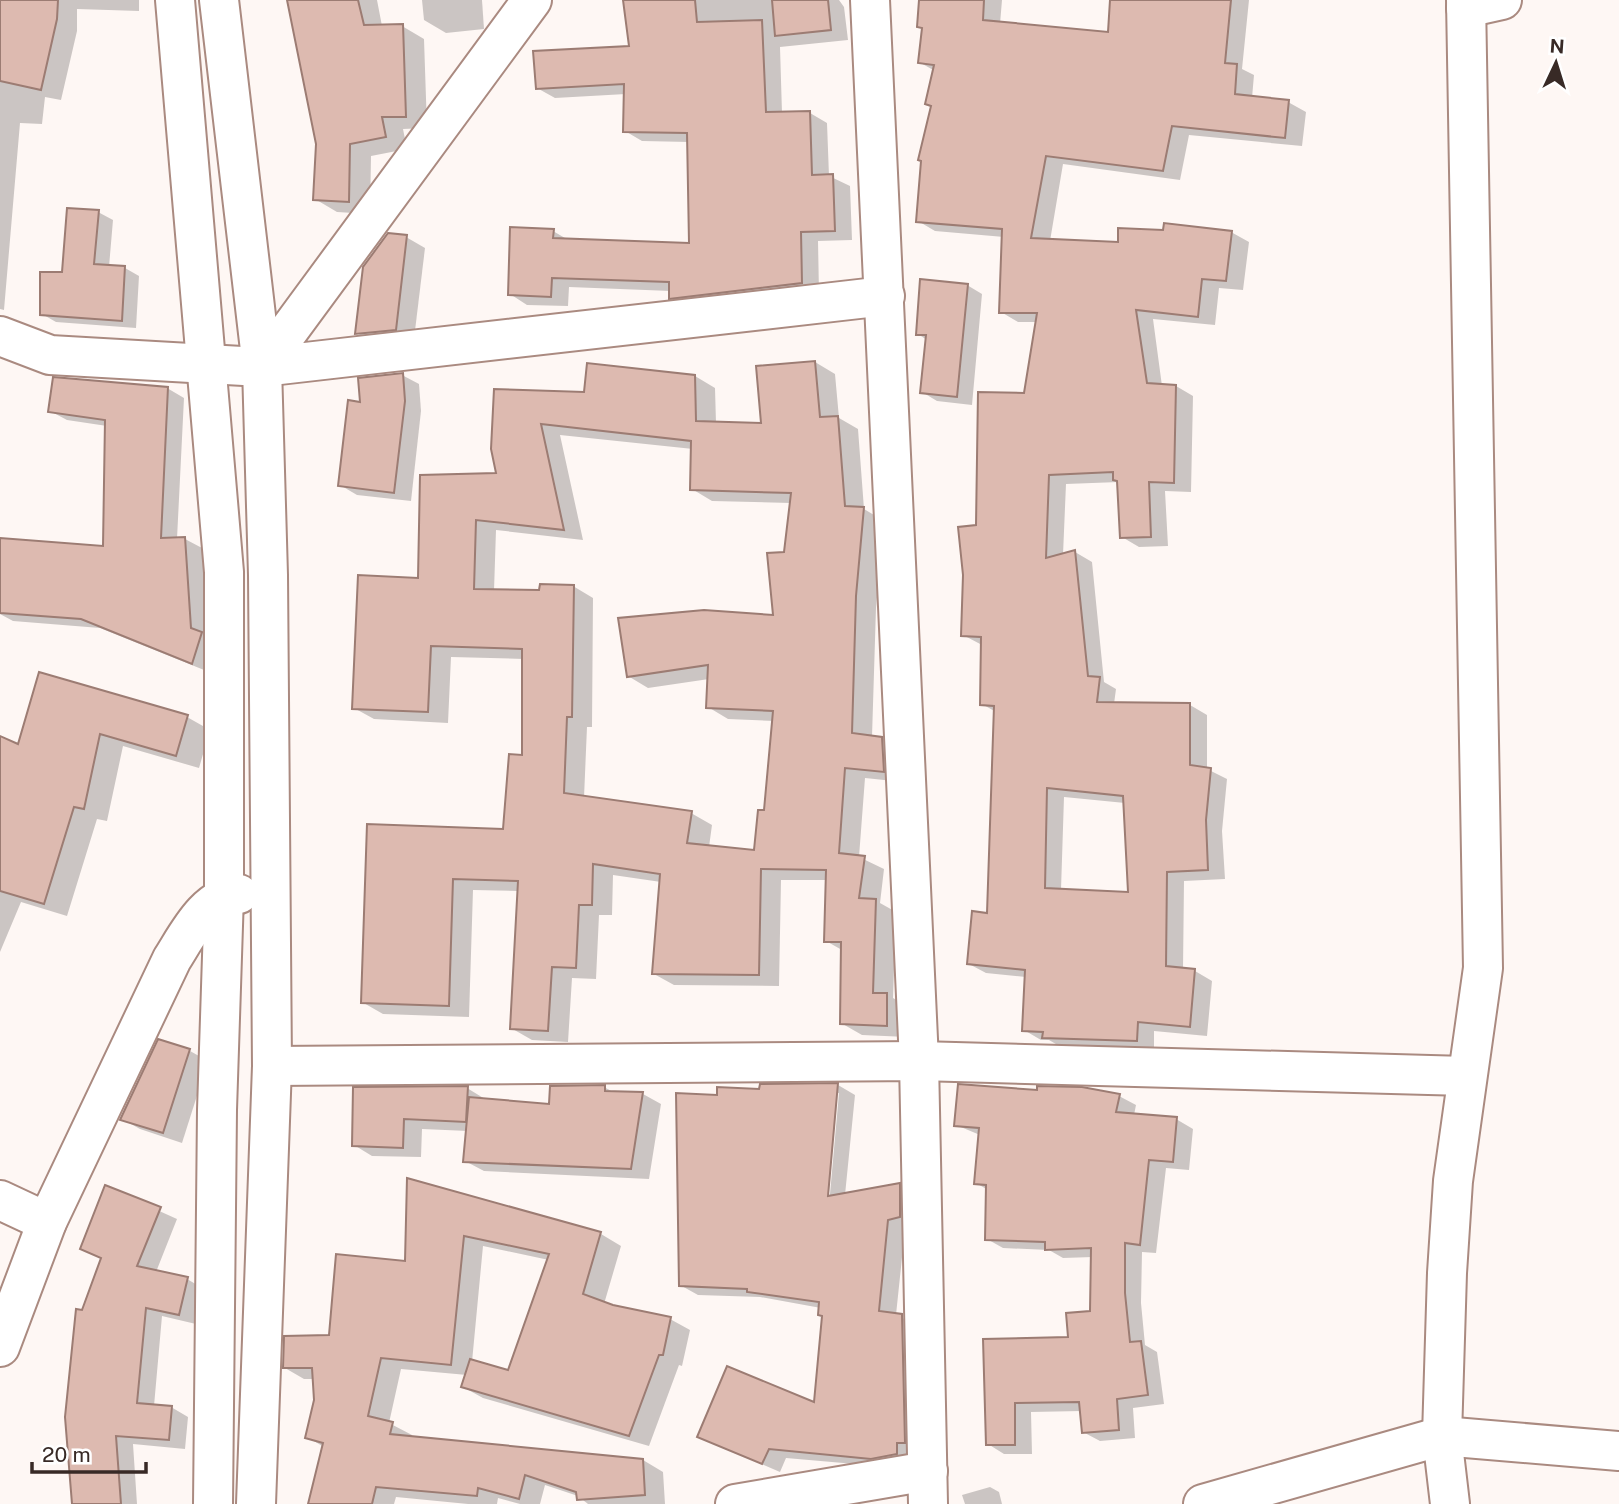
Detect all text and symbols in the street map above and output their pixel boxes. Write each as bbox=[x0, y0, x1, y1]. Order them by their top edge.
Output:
north arrow bbox=[1521, 28, 1591, 98]
text: N bbox=[1549, 35, 1565, 58]
scale bar bbox=[32, 1430, 145, 1474]
text: 20 m bbox=[42, 1442, 91, 1467]

